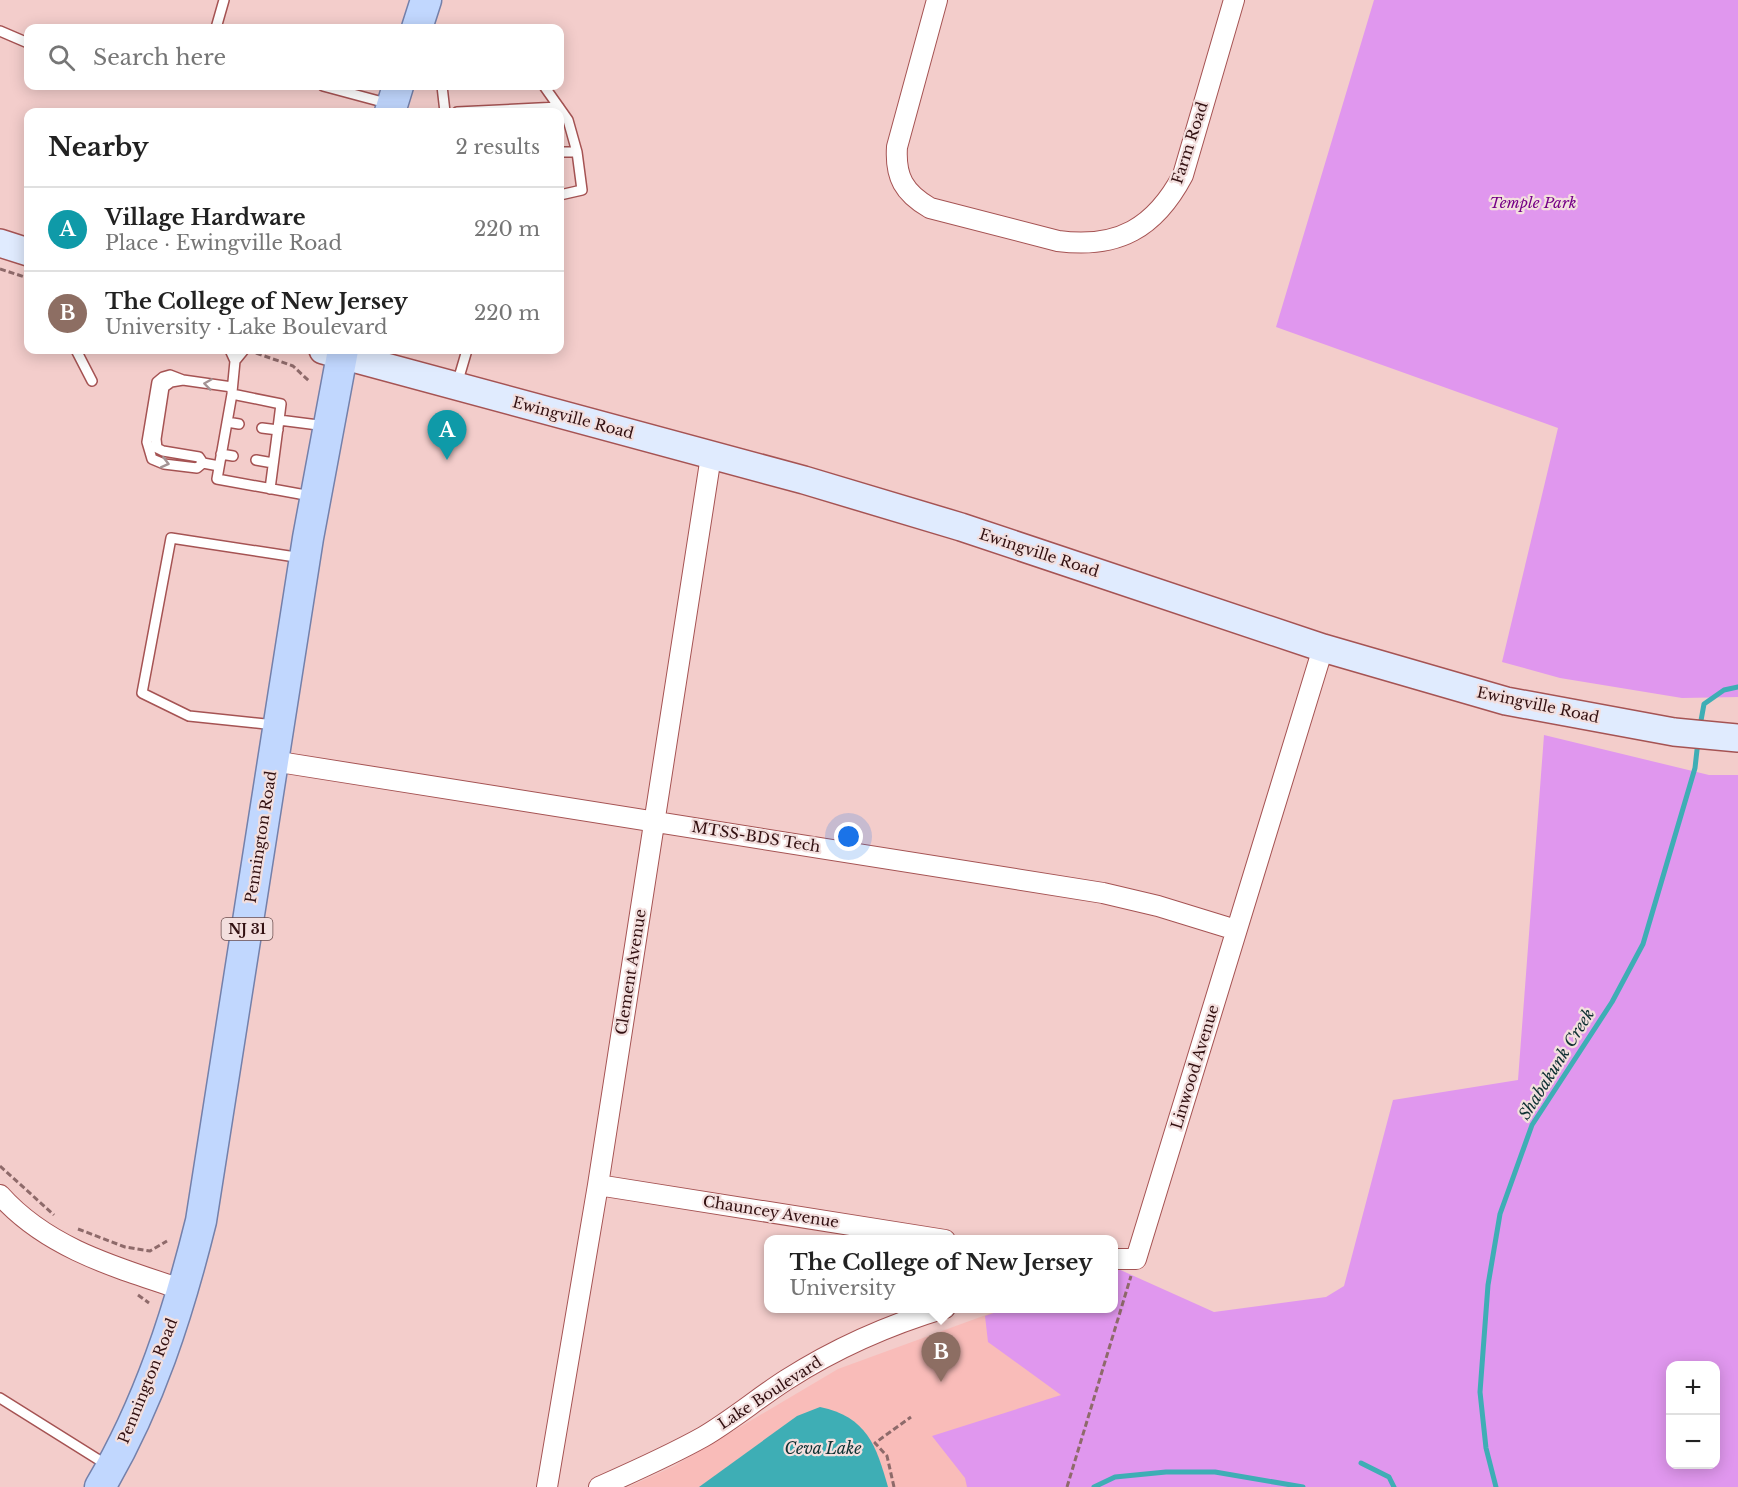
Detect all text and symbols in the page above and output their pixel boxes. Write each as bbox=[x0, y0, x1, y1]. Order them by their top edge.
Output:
search box bbox=[24, 24, 564, 90]
icon: search bbox=[45, 41, 78, 74]
text: Search here bbox=[93, 44, 226, 71]
street label: Farm Road bbox=[1167, 99, 1212, 186]
text: Nearby bbox=[48, 131, 149, 163]
text: 2 results bbox=[456, 135, 540, 159]
park label: Temple Park bbox=[1490, 193, 1576, 212]
text: Village Hardware bbox=[105, 204, 306, 231]
text: A bbox=[59, 217, 76, 241]
text: 220 m bbox=[474, 217, 540, 241]
text: Place · Ewingville Road bbox=[105, 231, 342, 255]
text: The College of New Jersey bbox=[105, 288, 408, 315]
text: B bbox=[60, 301, 75, 325]
text: 220 m bbox=[474, 301, 540, 325]
text: University · Lake Boulevard bbox=[105, 315, 388, 339]
one-way arrow bbox=[203, 378, 212, 390]
street label: Ewingville Road bbox=[510, 392, 636, 443]
pin: A bbox=[428, 410, 466, 460]
one-way arrow bbox=[160, 455, 170, 468]
street label: Ewingville Road bbox=[977, 524, 1101, 581]
street label: Ewingville Road bbox=[1475, 682, 1601, 727]
street label: Pennington Road bbox=[241, 769, 280, 904]
street label: MTSS-BDS Tech bbox=[690, 817, 822, 856]
your location bbox=[834, 822, 863, 851]
street label: Clement Avenue bbox=[611, 908, 650, 1036]
road number: NJ 31 bbox=[222, 918, 272, 940]
street label: Linwood Avenue bbox=[1167, 1002, 1222, 1131]
water label: Shabakunk Creek bbox=[1514, 1005, 1598, 1123]
street label: Chauncey Avenue bbox=[702, 1191, 840, 1232]
popup bbox=[764, 1235, 1118, 1313]
text: The College of New Jersey bbox=[790, 1249, 1092, 1276]
text: University bbox=[790, 1276, 896, 1300]
street label: Pennington Road bbox=[114, 1315, 181, 1446]
pin: B bbox=[922, 1332, 960, 1382]
street label: Lake Boulevard bbox=[714, 1352, 825, 1433]
map controls bbox=[1666, 1361, 1720, 1469]
button: + bbox=[1666, 1361, 1720, 1415]
button: − bbox=[1666, 1415, 1720, 1469]
water label: Ceva Lake bbox=[784, 1438, 862, 1458]

